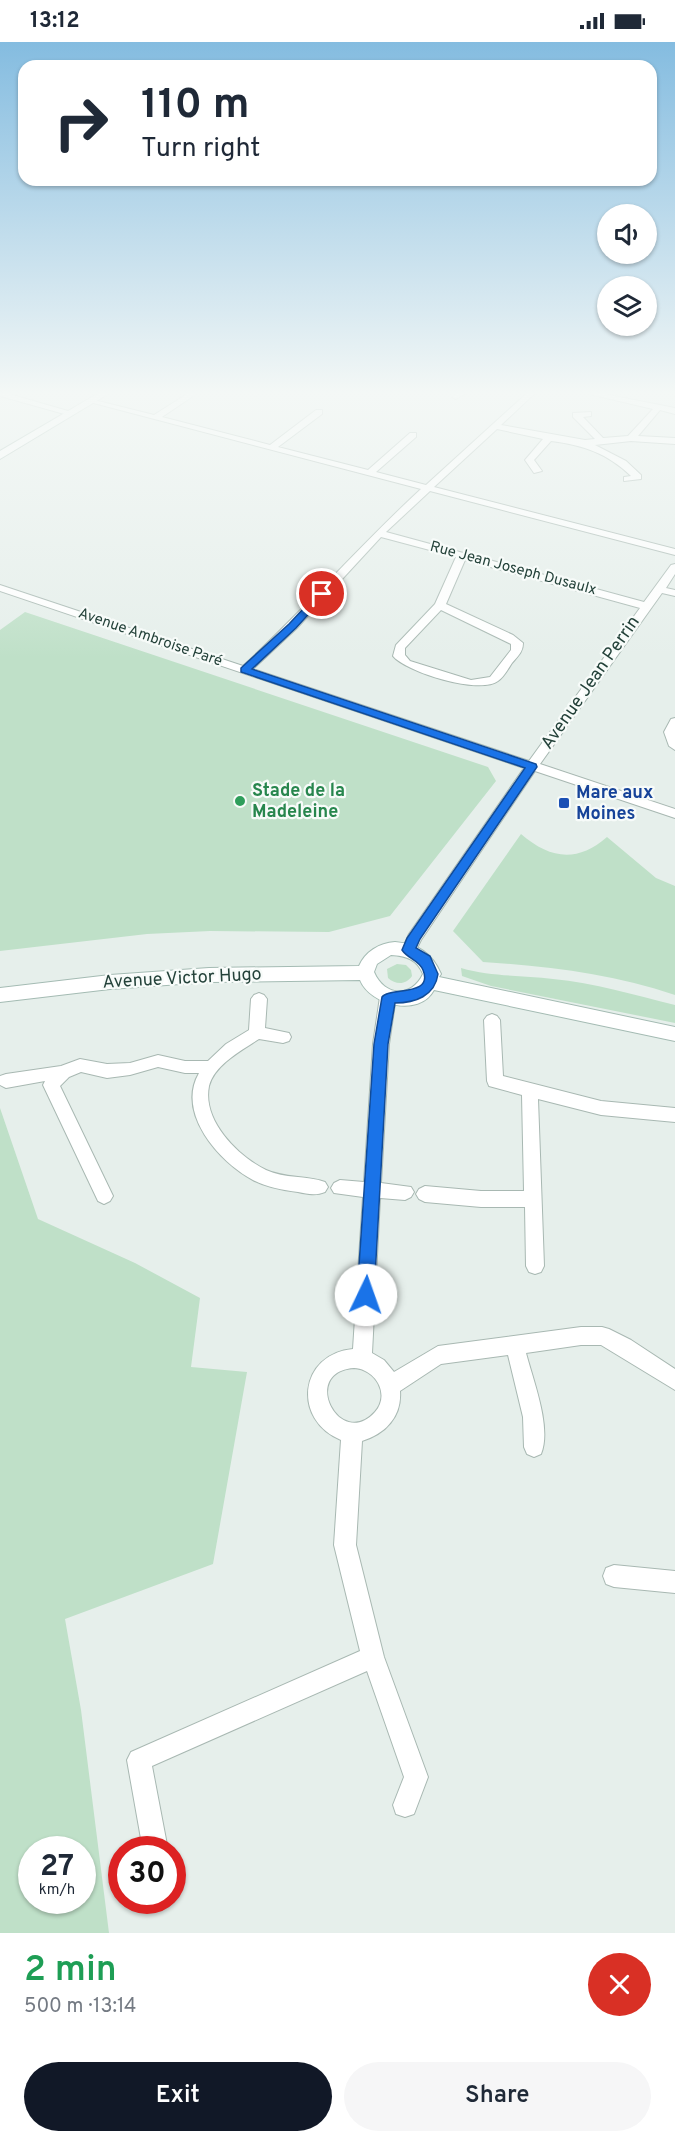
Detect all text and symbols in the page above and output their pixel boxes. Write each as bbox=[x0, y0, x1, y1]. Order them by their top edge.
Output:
text: 13:12 bbox=[30, 8, 80, 35]
text: 110 m bbox=[141, 80, 250, 133]
icon: right bbox=[42, 84, 120, 162]
text: Turn right bbox=[141, 132, 260, 166]
map controls bbox=[597, 204, 657, 336]
button: sound bbox=[597, 204, 657, 264]
button: layers bbox=[597, 276, 657, 336]
street label: Rue Jean Joseph Dusaulx bbox=[428, 538, 599, 600]
pin bbox=[296, 568, 347, 619]
icon: arrive bbox=[305, 577, 338, 610]
street label: Avenue Ambroise Paré bbox=[75, 604, 225, 672]
street label: Avenue Jean Perrin bbox=[536, 612, 646, 754]
place label: Stade de la Madeleine bbox=[252, 780, 345, 824]
place label: Mare aux Moines bbox=[576, 782, 653, 826]
marker: Stade de la Madeleine bbox=[233, 794, 247, 808]
marker: Mare aux Moines bbox=[557, 796, 571, 810]
street label: Avenue Victor Hugo bbox=[102, 963, 262, 995]
position arrow bbox=[334, 1263, 398, 1327]
speed limit sign: 30 bbox=[108, 1836, 186, 1914]
text: 27 bbox=[40, 1849, 74, 1886]
text: km/h bbox=[39, 1881, 75, 1900]
text: 2 min bbox=[24, 1948, 117, 1994]
button: close bbox=[588, 1953, 651, 2016]
text: 500 m · 13:14 bbox=[24, 1994, 136, 2020]
button: Exit bbox=[24, 2062, 332, 2131]
button: Share bbox=[344, 2062, 651, 2131]

